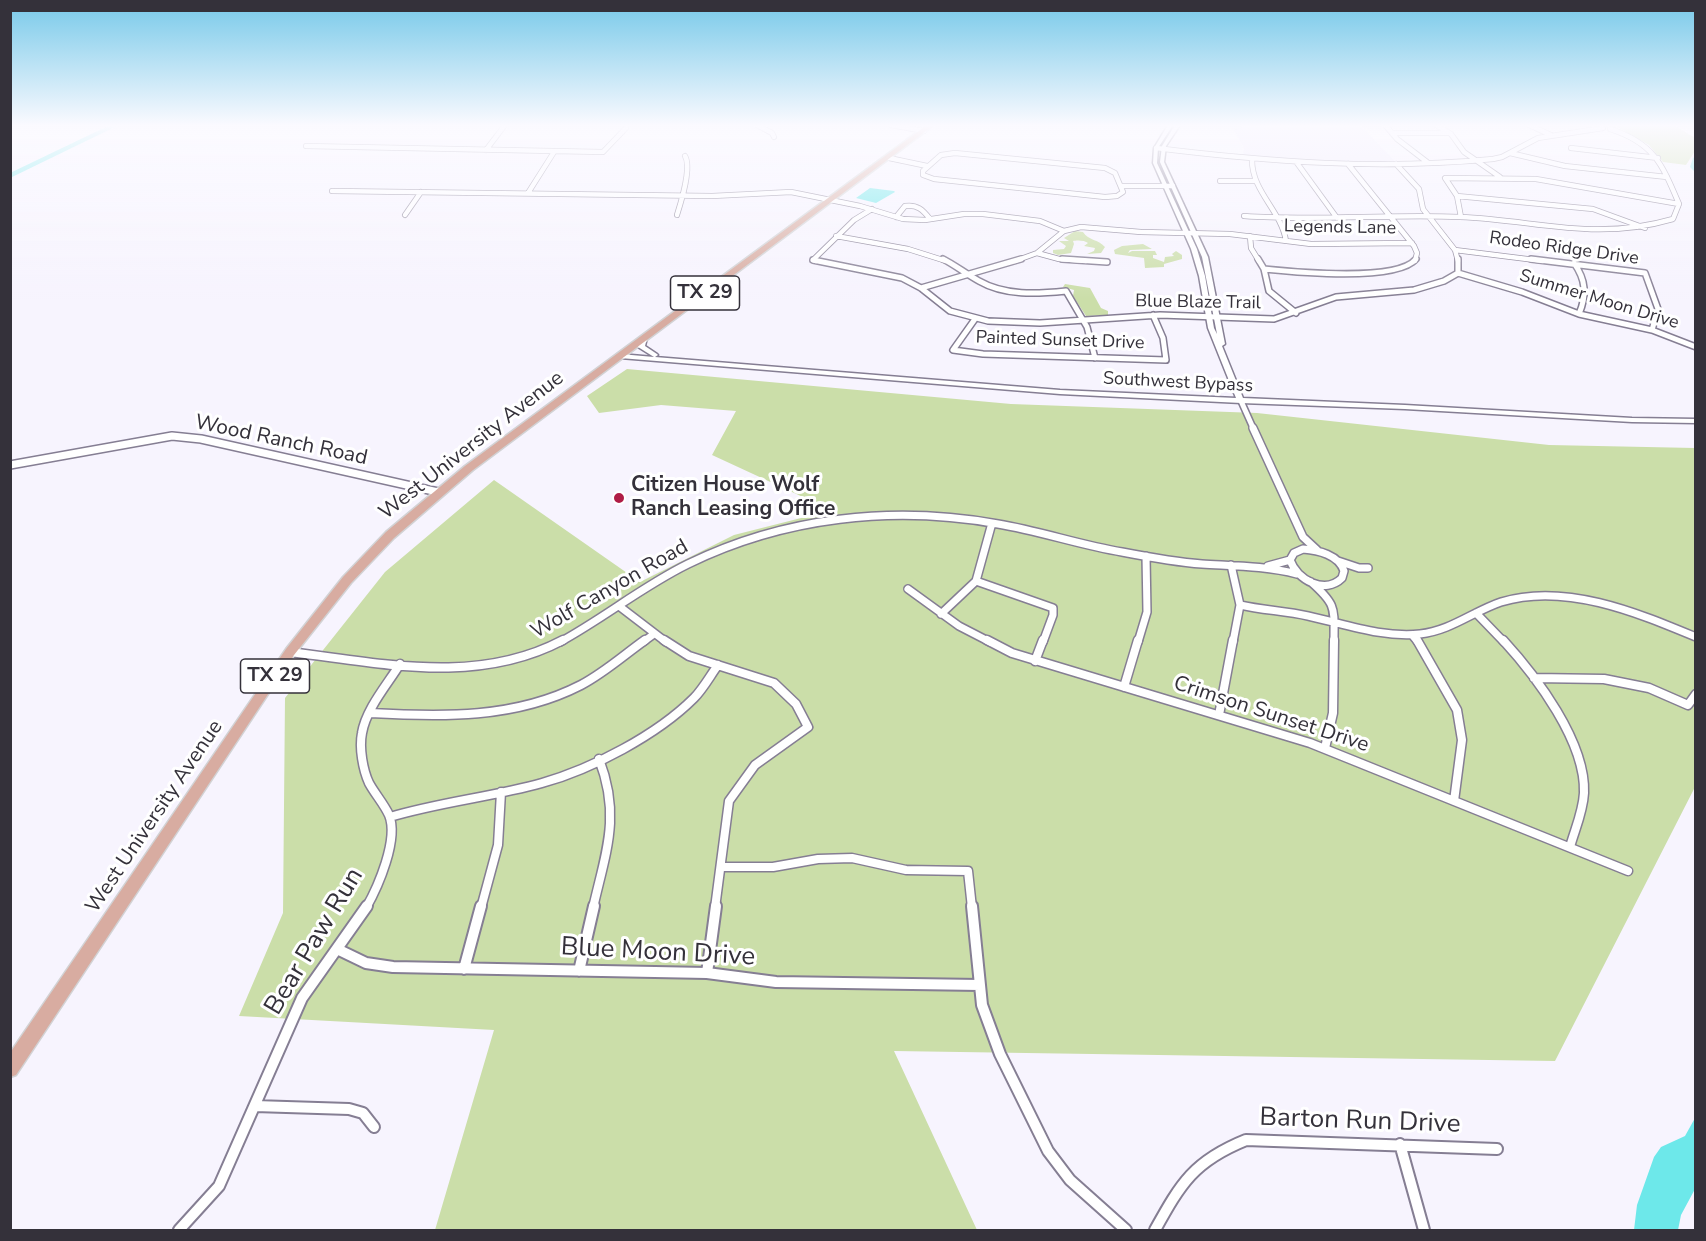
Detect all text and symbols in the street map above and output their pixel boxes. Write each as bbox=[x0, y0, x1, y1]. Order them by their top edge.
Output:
street label: Legends Lane bbox=[1284, 216, 1396, 240]
street label: Rodeo Ridge Drive bbox=[1488, 228, 1640, 270]
street label: Summer Moon Drive bbox=[1517, 265, 1681, 335]
road number: TX 29 bbox=[670, 276, 740, 310]
street label: Blue Blaze Trail bbox=[1135, 291, 1261, 315]
street label: Painted Sunset Drive bbox=[975, 327, 1145, 355]
street label: West University Avenue bbox=[375, 366, 569, 526]
street label: Southwest Bypass bbox=[1102, 368, 1254, 398]
street label: Wood Ranch Road bbox=[192, 410, 370, 472]
place label: Citizen House Wolf Ranch Leasing Office bbox=[631, 473, 835, 523]
marker: Citizen House Wolf Ranch Leasing Office bbox=[612, 491, 626, 505]
street label: Wolf Canyon Road bbox=[527, 535, 693, 645]
road number: TX 29 bbox=[240, 659, 310, 693]
street label: Crimson Sunset Drive bbox=[1170, 671, 1372, 759]
street label: West University Avenue bbox=[81, 716, 229, 918]
street label: Bear Paw Run bbox=[259, 863, 371, 1021]
street label: Blue Moon Drive bbox=[560, 932, 756, 974]
street label: Barton Run Drive bbox=[1259, 1103, 1461, 1141]

